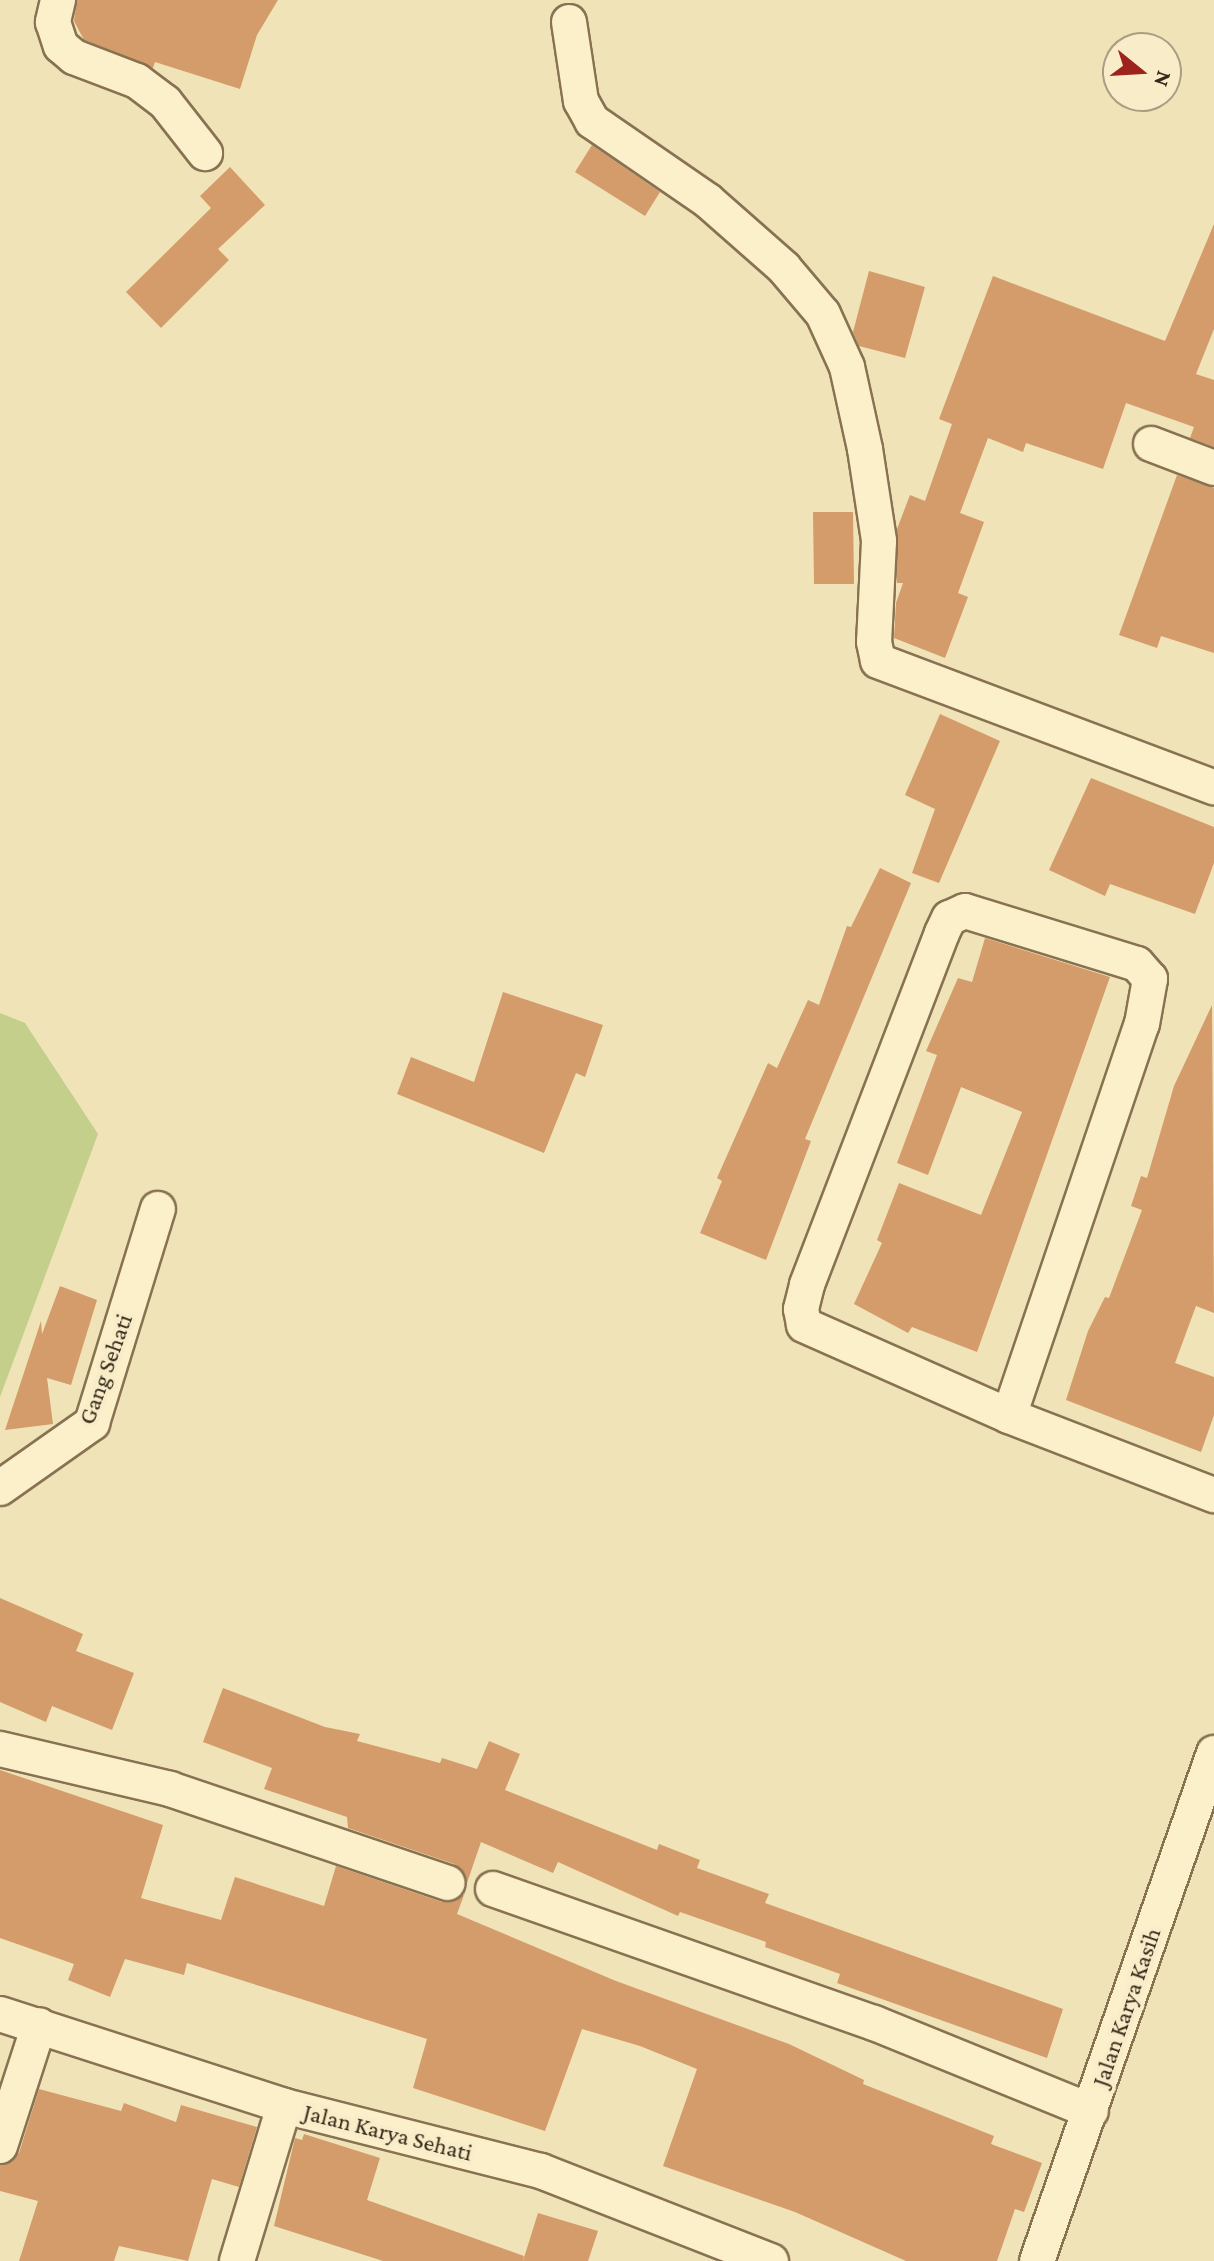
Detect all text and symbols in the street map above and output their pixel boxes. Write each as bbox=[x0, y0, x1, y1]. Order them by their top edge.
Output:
north arrow bbox=[1102, 32, 1182, 112]
text: N bbox=[1149, 68, 1178, 90]
street label: Gang Sehati bbox=[72, 1310, 138, 1428]
street label: Jalan Karya Kasih bbox=[1085, 1924, 1167, 2090]
street label: Jalan Karya Sehati bbox=[301, 2097, 475, 2167]

